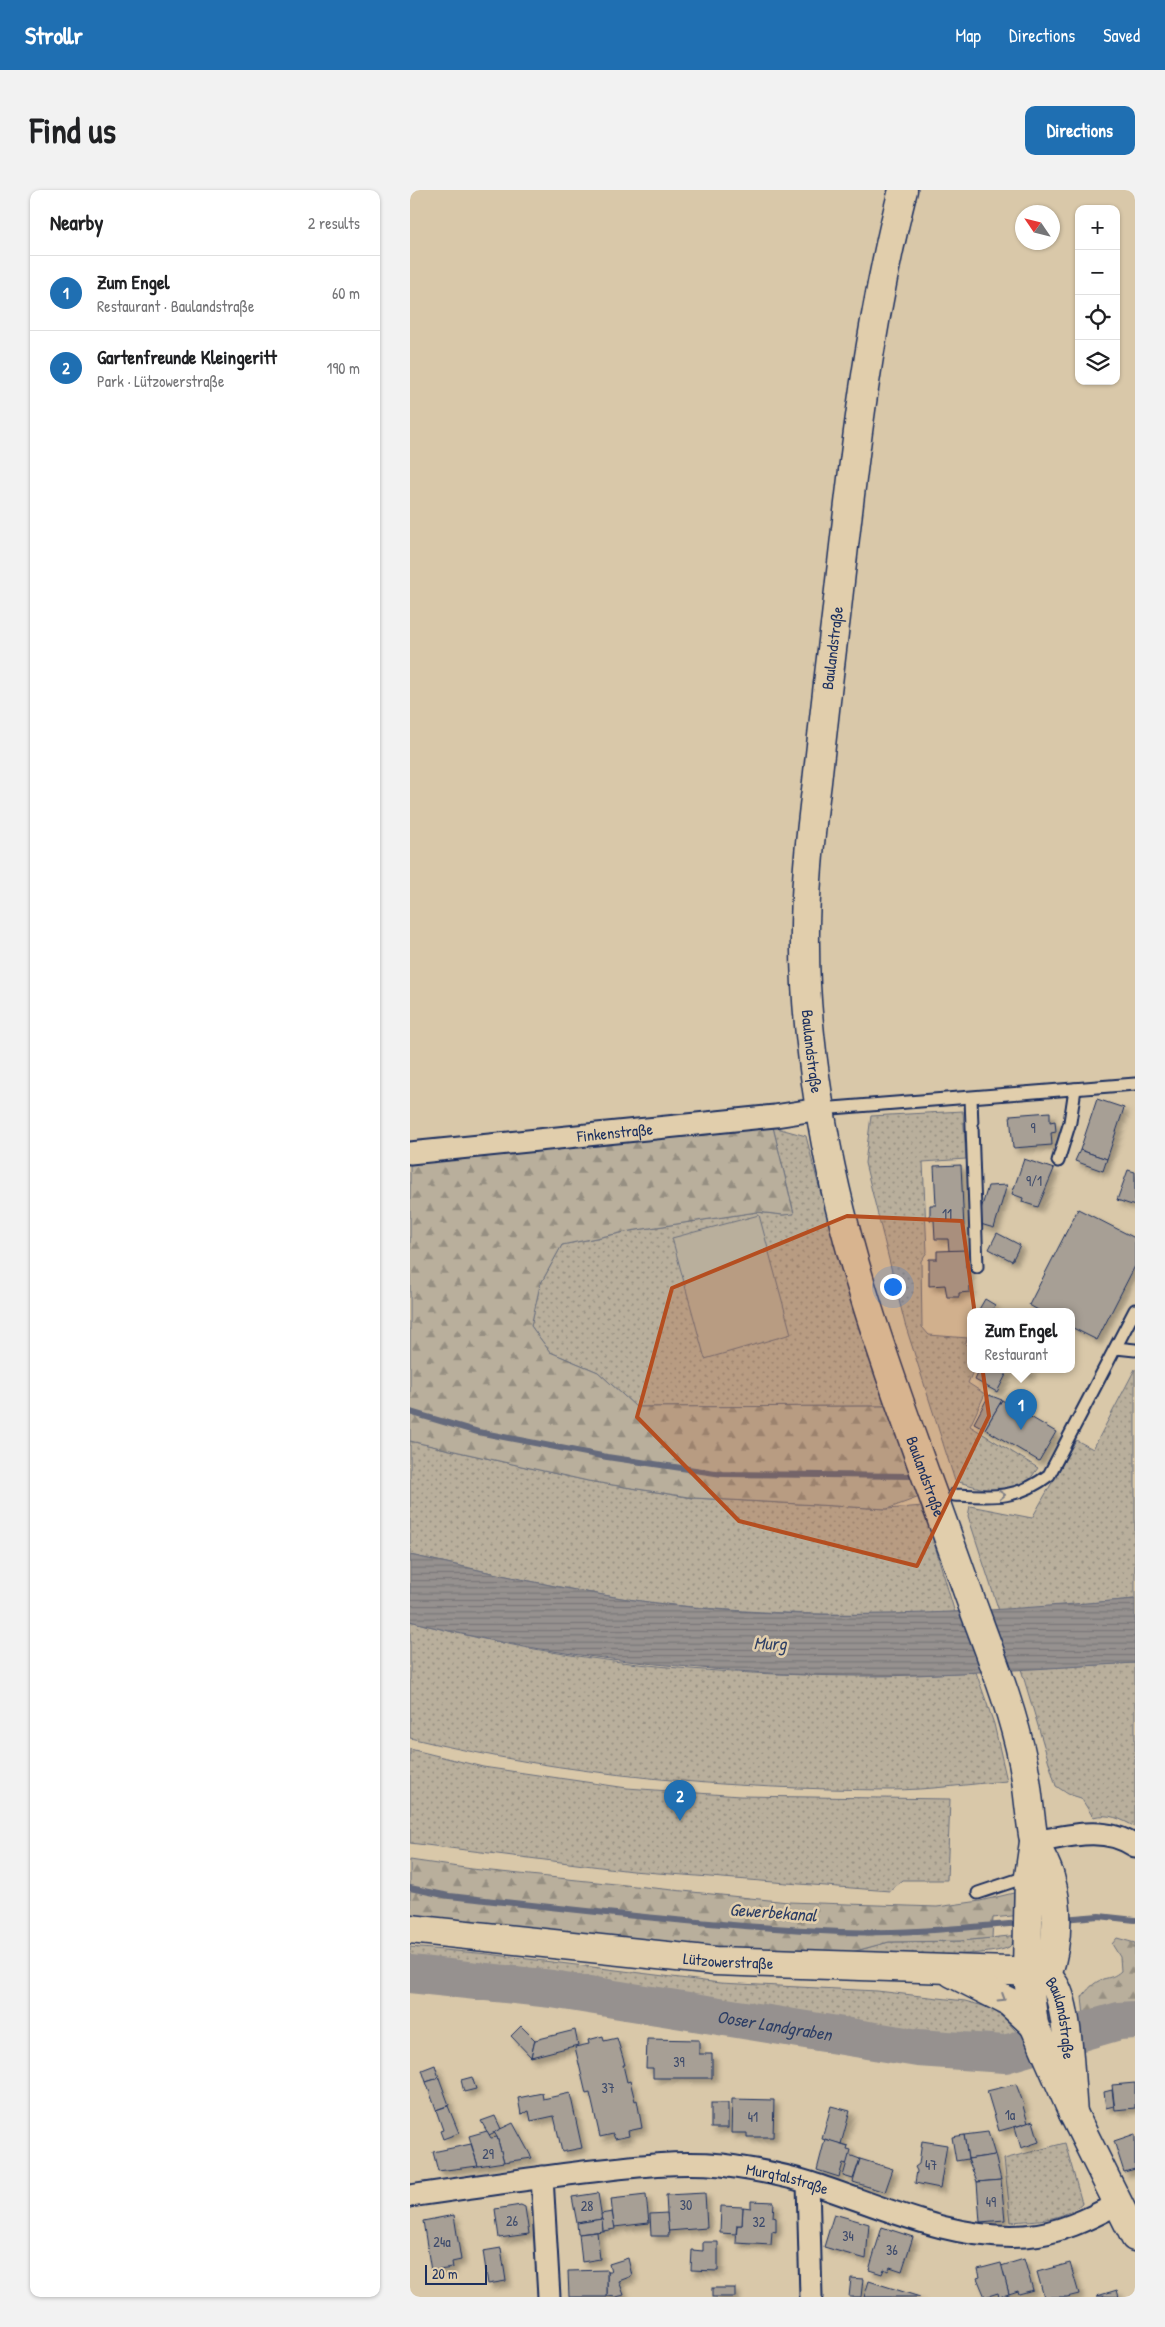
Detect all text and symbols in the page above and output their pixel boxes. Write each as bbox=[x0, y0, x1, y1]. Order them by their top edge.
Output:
text: Strollr bbox=[25, 19, 83, 51]
text: Map bbox=[956, 23, 981, 48]
text: Directions bbox=[1009, 23, 1075, 48]
text: Saved bbox=[1103, 23, 1140, 48]
button: Directions bbox=[1025, 106, 1135, 155]
text: Find us bbox=[30, 107, 116, 154]
north arrow bbox=[1015, 205, 1060, 250]
map controls bbox=[1075, 205, 1120, 385]
button: + bbox=[1075, 205, 1120, 250]
text: Nearby bbox=[50, 208, 103, 237]
text: 2 results bbox=[308, 212, 360, 234]
button: − bbox=[1075, 250, 1120, 295]
text: Zum Engel bbox=[97, 269, 170, 295]
text: 1 bbox=[63, 282, 69, 304]
text: 60 m bbox=[332, 282, 360, 304]
text: Restaurant · Baulandstraße bbox=[97, 295, 254, 317]
button: locate bbox=[1075, 295, 1120, 340]
button: layers bbox=[1075, 340, 1120, 385]
text: Gartenfreunde Kleingeritt bbox=[97, 344, 277, 370]
text: 2 bbox=[62, 357, 70, 379]
text: 190 m bbox=[327, 357, 360, 379]
text: Park · Lützowerstraße bbox=[97, 370, 224, 392]
street label: Baulandstraße bbox=[816, 604, 848, 691]
street label: Baulandstraße bbox=[797, 1009, 828, 1095]
street label: Finkenstraße bbox=[575, 1117, 655, 1147]
house number: 9 bbox=[1030, 1118, 1036, 1137]
house number: 9/1 bbox=[1026, 1171, 1042, 1190]
house number: 11 bbox=[942, 1204, 952, 1223]
your location bbox=[880, 1274, 906, 1300]
popup bbox=[967, 1308, 1075, 1373]
text: Zum Engel bbox=[985, 1317, 1057, 1343]
text: Restaurant bbox=[985, 1343, 1048, 1365]
pin: 1 bbox=[1005, 1389, 1037, 1430]
street label: Baulandstraße bbox=[901, 1433, 951, 1520]
one-way arrow bbox=[999, 1490, 1007, 1501]
water label: Murg bbox=[753, 1630, 788, 1656]
pin: 2 bbox=[664, 1780, 696, 1821]
water label: Gewerbekanal bbox=[729, 1896, 819, 1928]
street label: Lützowerstraße bbox=[682, 1947, 774, 1974]
street label: Baulandstraße bbox=[1041, 1972, 1080, 2061]
one-way arrow bbox=[996, 1991, 1005, 2001]
water label: Ooser Landgraben bbox=[715, 2003, 836, 2047]
house number: 39 bbox=[673, 2052, 685, 2071]
house number: 37 bbox=[601, 2078, 615, 2097]
house number: 1a bbox=[1005, 2105, 1016, 2124]
house number: 41 bbox=[748, 2107, 758, 2126]
house number: 29 bbox=[482, 2144, 494, 2163]
house number: 47 bbox=[925, 2155, 937, 2174]
street label: Murgtalstraße bbox=[745, 2158, 832, 2200]
house number: 49 bbox=[986, 2192, 996, 2211]
house number: 30 bbox=[680, 2195, 692, 2214]
house number: 28 bbox=[581, 2196, 593, 2215]
house number: 26 bbox=[506, 2211, 518, 2230]
house number: 32 bbox=[753, 2212, 766, 2231]
house number: 34 bbox=[842, 2226, 854, 2245]
house number: 24a bbox=[433, 2232, 451, 2251]
house number: 36 bbox=[886, 2240, 898, 2259]
scale bar bbox=[425, 2262, 488, 2285]
text: 20 m bbox=[432, 2264, 458, 2283]

